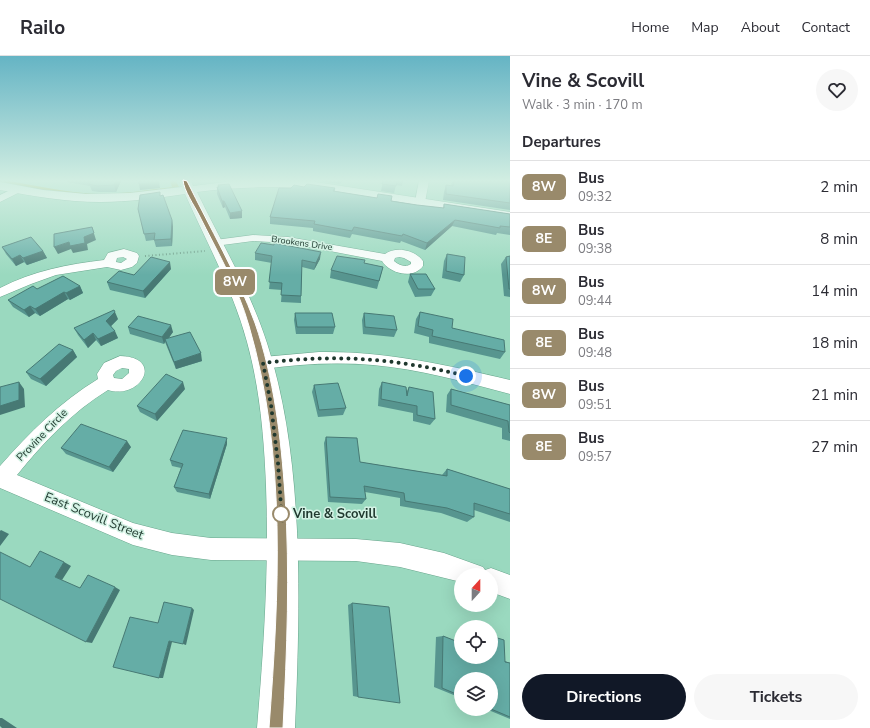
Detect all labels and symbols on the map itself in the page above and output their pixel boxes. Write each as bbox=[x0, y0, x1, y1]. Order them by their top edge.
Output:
street label: Brookens Drive bbox=[271, 233, 334, 253]
line badge: 8W bbox=[217, 269, 253, 295]
your location bbox=[456, 366, 476, 386]
street label: Provine Circle bbox=[13, 405, 71, 465]
street label: East Scovill Street bbox=[42, 488, 147, 544]
marker: Vine & Scovill bbox=[272, 505, 290, 523]
place label: Vine & Scovill bbox=[292, 505, 378, 523]
north arrow bbox=[454, 568, 498, 612]

